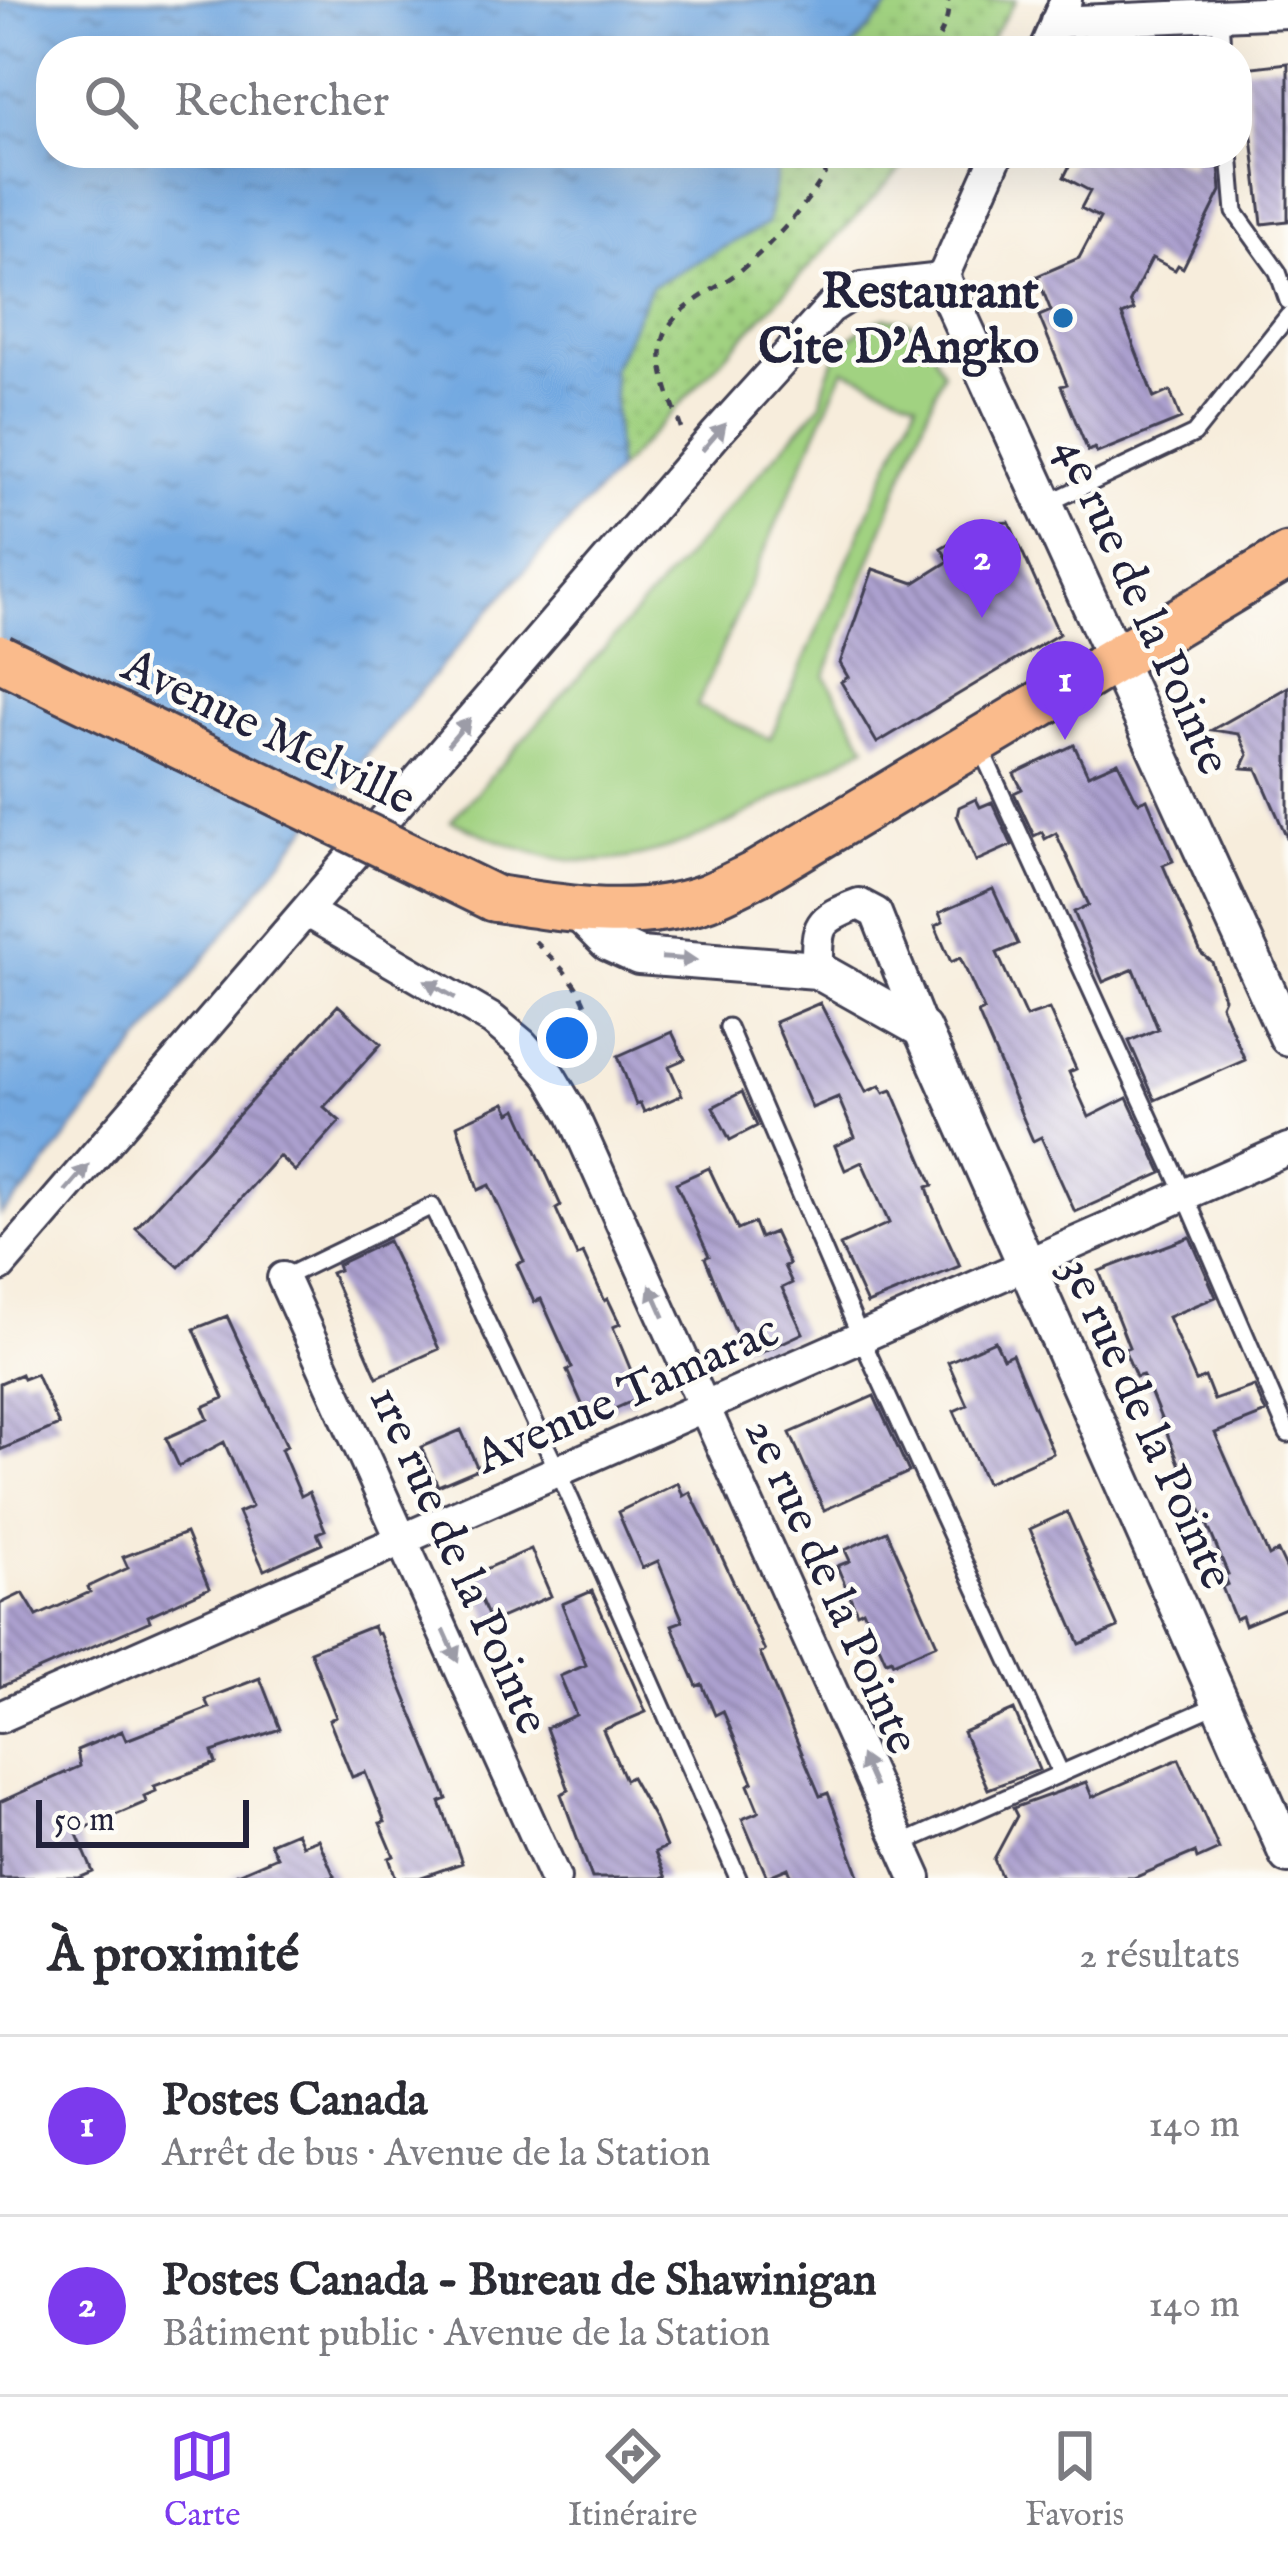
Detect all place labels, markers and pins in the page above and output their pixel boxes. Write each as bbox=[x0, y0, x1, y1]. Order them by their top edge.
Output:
place label: Restaurant Cite D'Angko bbox=[758, 264, 1040, 379]
marker: Restaurant Cite D'Angko bbox=[1050, 305, 1076, 331]
pin: 2 bbox=[943, 519, 1021, 618]
pin: 1 bbox=[1026, 641, 1104, 740]

